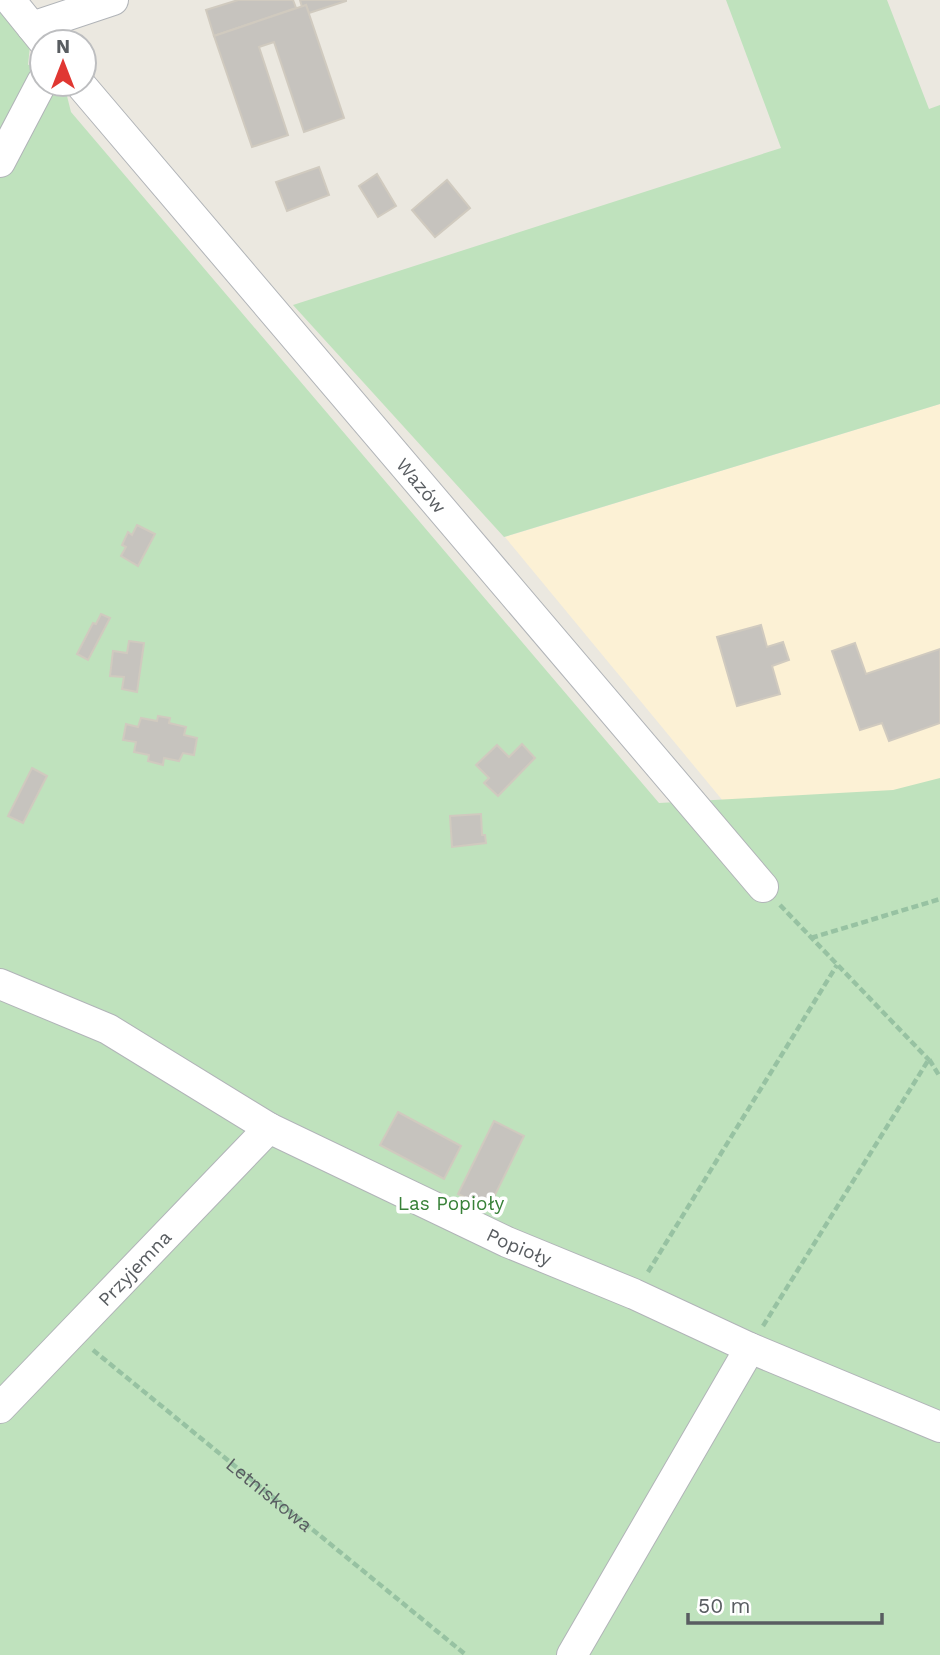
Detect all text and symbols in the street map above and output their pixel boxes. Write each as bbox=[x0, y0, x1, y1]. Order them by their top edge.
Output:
north arrow bbox=[28, 28, 98, 98]
text: N bbox=[56, 35, 70, 58]
street label: Wazów bbox=[392, 453, 451, 518]
park label: Las Popioły bbox=[398, 1192, 505, 1215]
street label: Popioły bbox=[483, 1223, 555, 1271]
street label: Przyjemna bbox=[93, 1225, 176, 1311]
street label: Letniskowa bbox=[222, 1452, 317, 1536]
scale bar bbox=[688, 1582, 882, 1626]
text: 50 m bbox=[698, 1593, 750, 1618]

